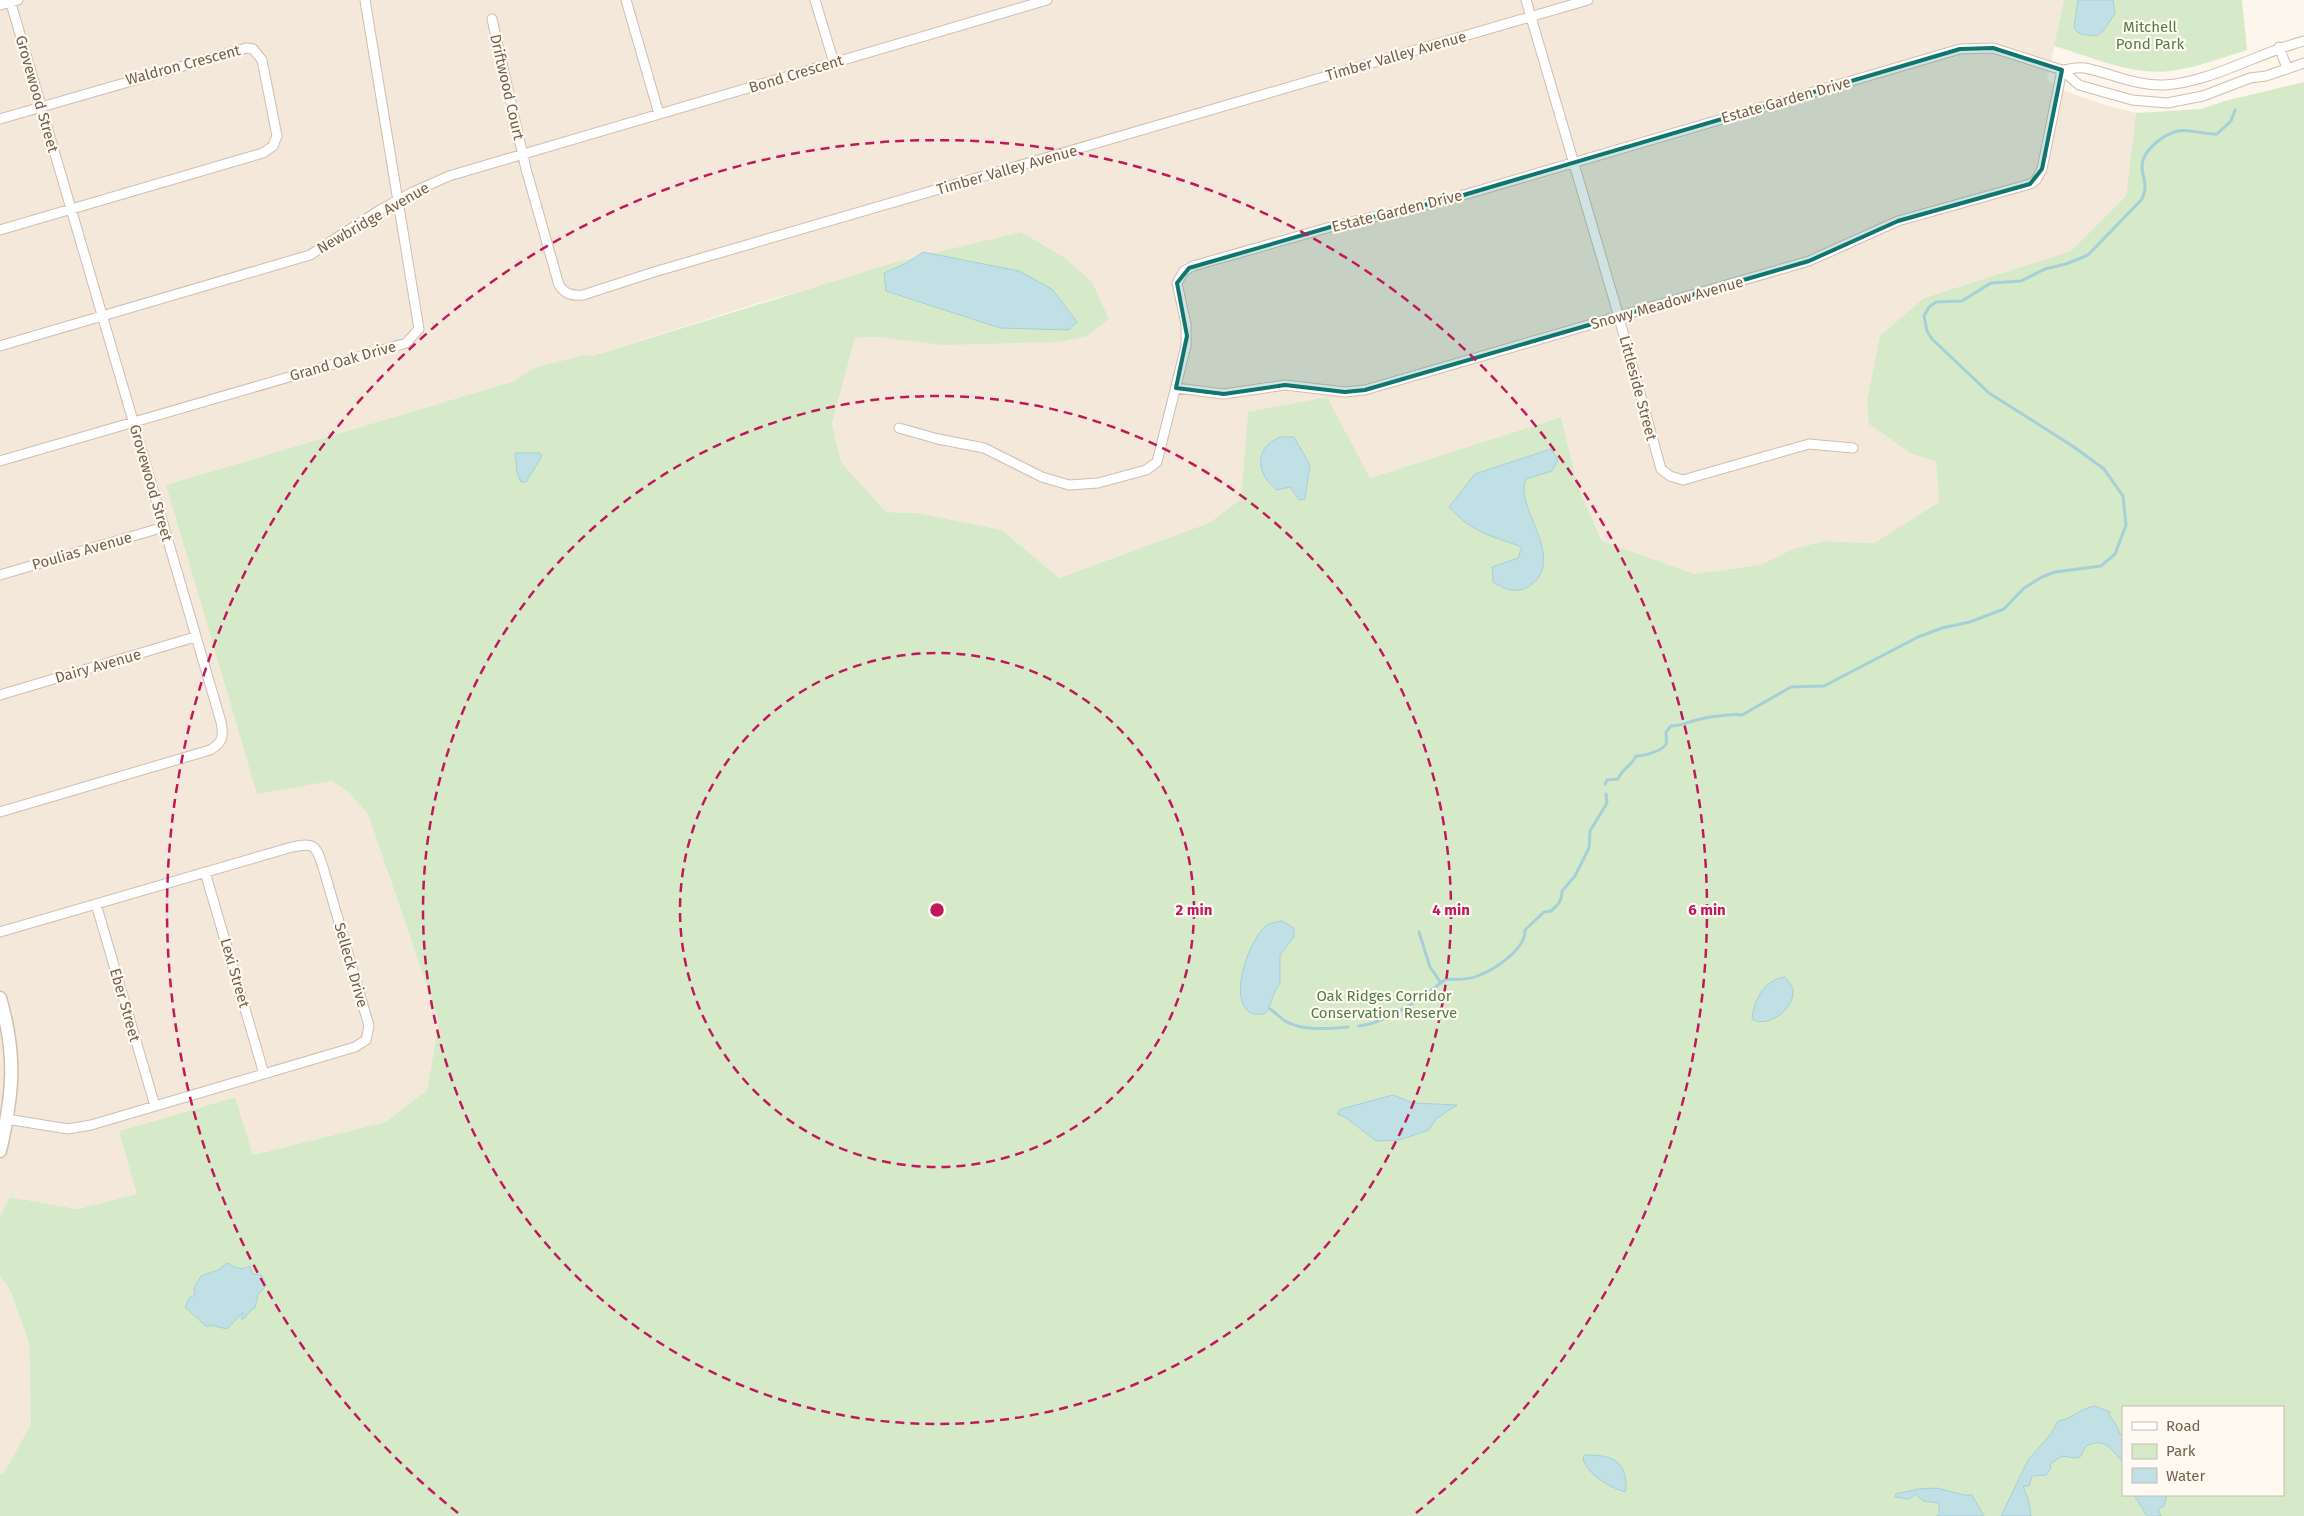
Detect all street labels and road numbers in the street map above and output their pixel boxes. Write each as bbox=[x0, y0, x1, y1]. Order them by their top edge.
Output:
street label: Timber Valley Avenue bbox=[1324, 27, 1468, 85]
street label: Driftwood Court bbox=[486, 32, 528, 142]
street label: Grovewood Street bbox=[12, 33, 62, 155]
street label: Waldron Crescent bbox=[124, 41, 243, 89]
street label: Bond Crescent bbox=[747, 51, 846, 97]
street label: Estate Garden Drive bbox=[1719, 73, 1853, 127]
street label: Timber Valley Avenue bbox=[935, 141, 1079, 199]
street label: Newbridge Avenue bbox=[314, 179, 432, 257]
street label: Estate Garden Drive bbox=[1330, 186, 1464, 236]
street label: Snowy Meadow Avenue bbox=[1589, 273, 1745, 333]
street label: Littleside Street bbox=[1615, 334, 1661, 443]
street label: Grand Oak Drive bbox=[288, 337, 398, 385]
street label: Grovewood Street bbox=[126, 422, 176, 544]
street label: Poulias Avenue bbox=[30, 528, 134, 574]
street label: Dairy Avenue bbox=[53, 645, 143, 687]
street label: Selleck Drive bbox=[330, 921, 372, 1009]
street label: Lexi Street bbox=[217, 936, 254, 1010]
street label: Eber Street bbox=[106, 966, 144, 1044]

